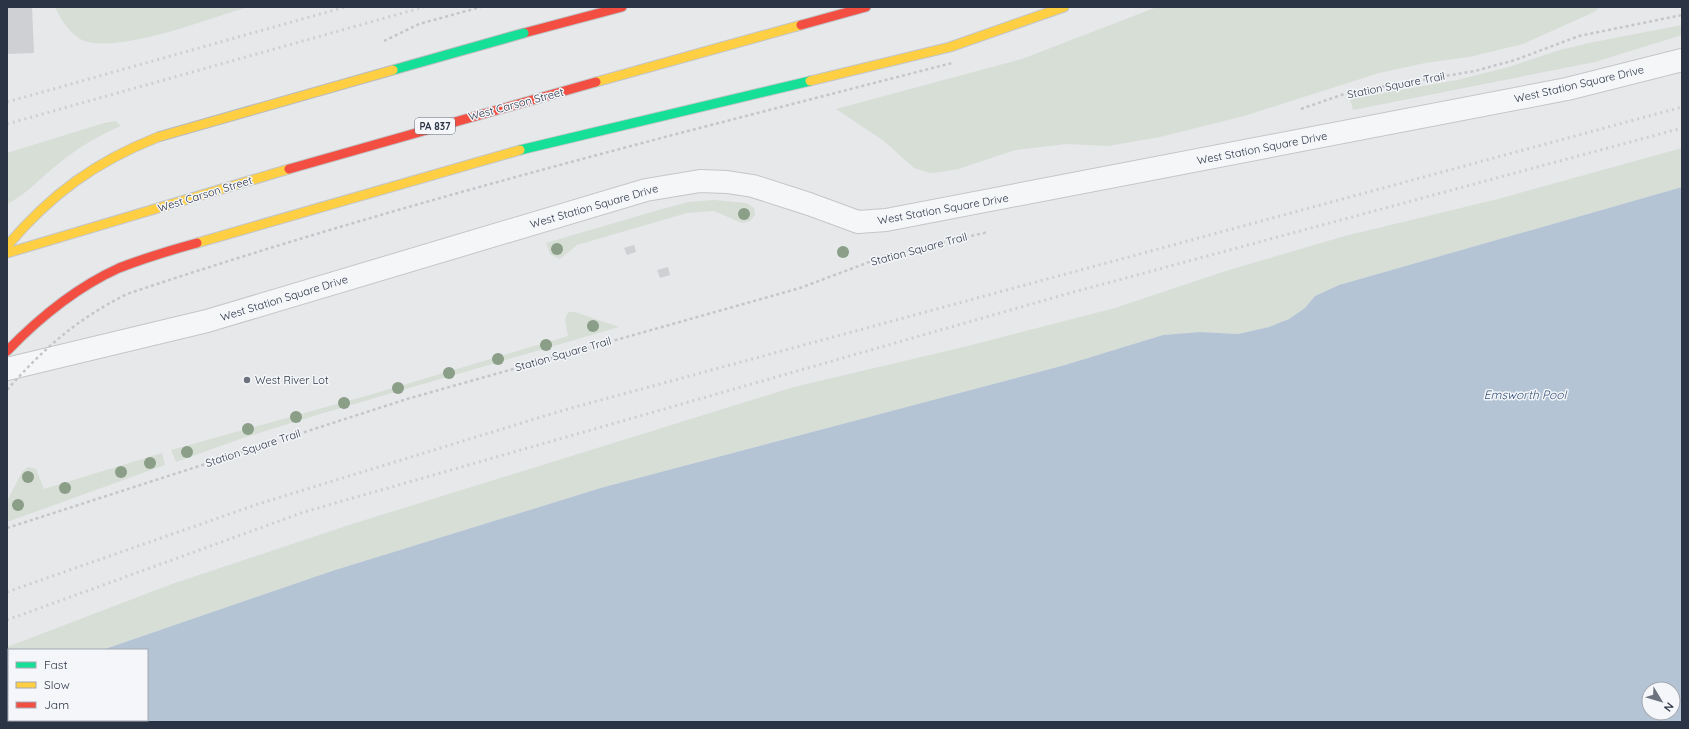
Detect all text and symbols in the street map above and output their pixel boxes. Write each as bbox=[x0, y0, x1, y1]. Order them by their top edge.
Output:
street label: West Station Square Drive bbox=[1513, 62, 1645, 106]
street label: Station Square Trail bbox=[1346, 69, 1446, 101]
street label: West Carson Street bbox=[467, 85, 565, 123]
road number: PA 837 bbox=[415, 118, 455, 134]
street label: West Station Square Drive bbox=[1196, 128, 1328, 168]
street label: West Carson Street bbox=[156, 173, 254, 215]
street label: West Station Square Drive bbox=[528, 181, 660, 231]
street label: West Station Square Drive bbox=[876, 191, 1010, 227]
street label: Station Square Trail bbox=[869, 229, 969, 269]
street label: West Station Square Drive bbox=[219, 272, 349, 324]
street label: Station Square Trail bbox=[513, 334, 613, 374]
place label: West River Lot bbox=[255, 373, 329, 387]
marker: West River Lot bbox=[242, 375, 252, 385]
water label: Emsworth Pool bbox=[1484, 387, 1568, 402]
street label: Station Square Trail bbox=[204, 426, 302, 470]
legend bbox=[8, 649, 148, 721]
text: Fast bbox=[44, 657, 68, 672]
text: Slow bbox=[44, 677, 70, 692]
north arrow bbox=[1641, 681, 1681, 721]
text: Jam bbox=[44, 697, 69, 712]
text: N bbox=[1661, 700, 1677, 715]

